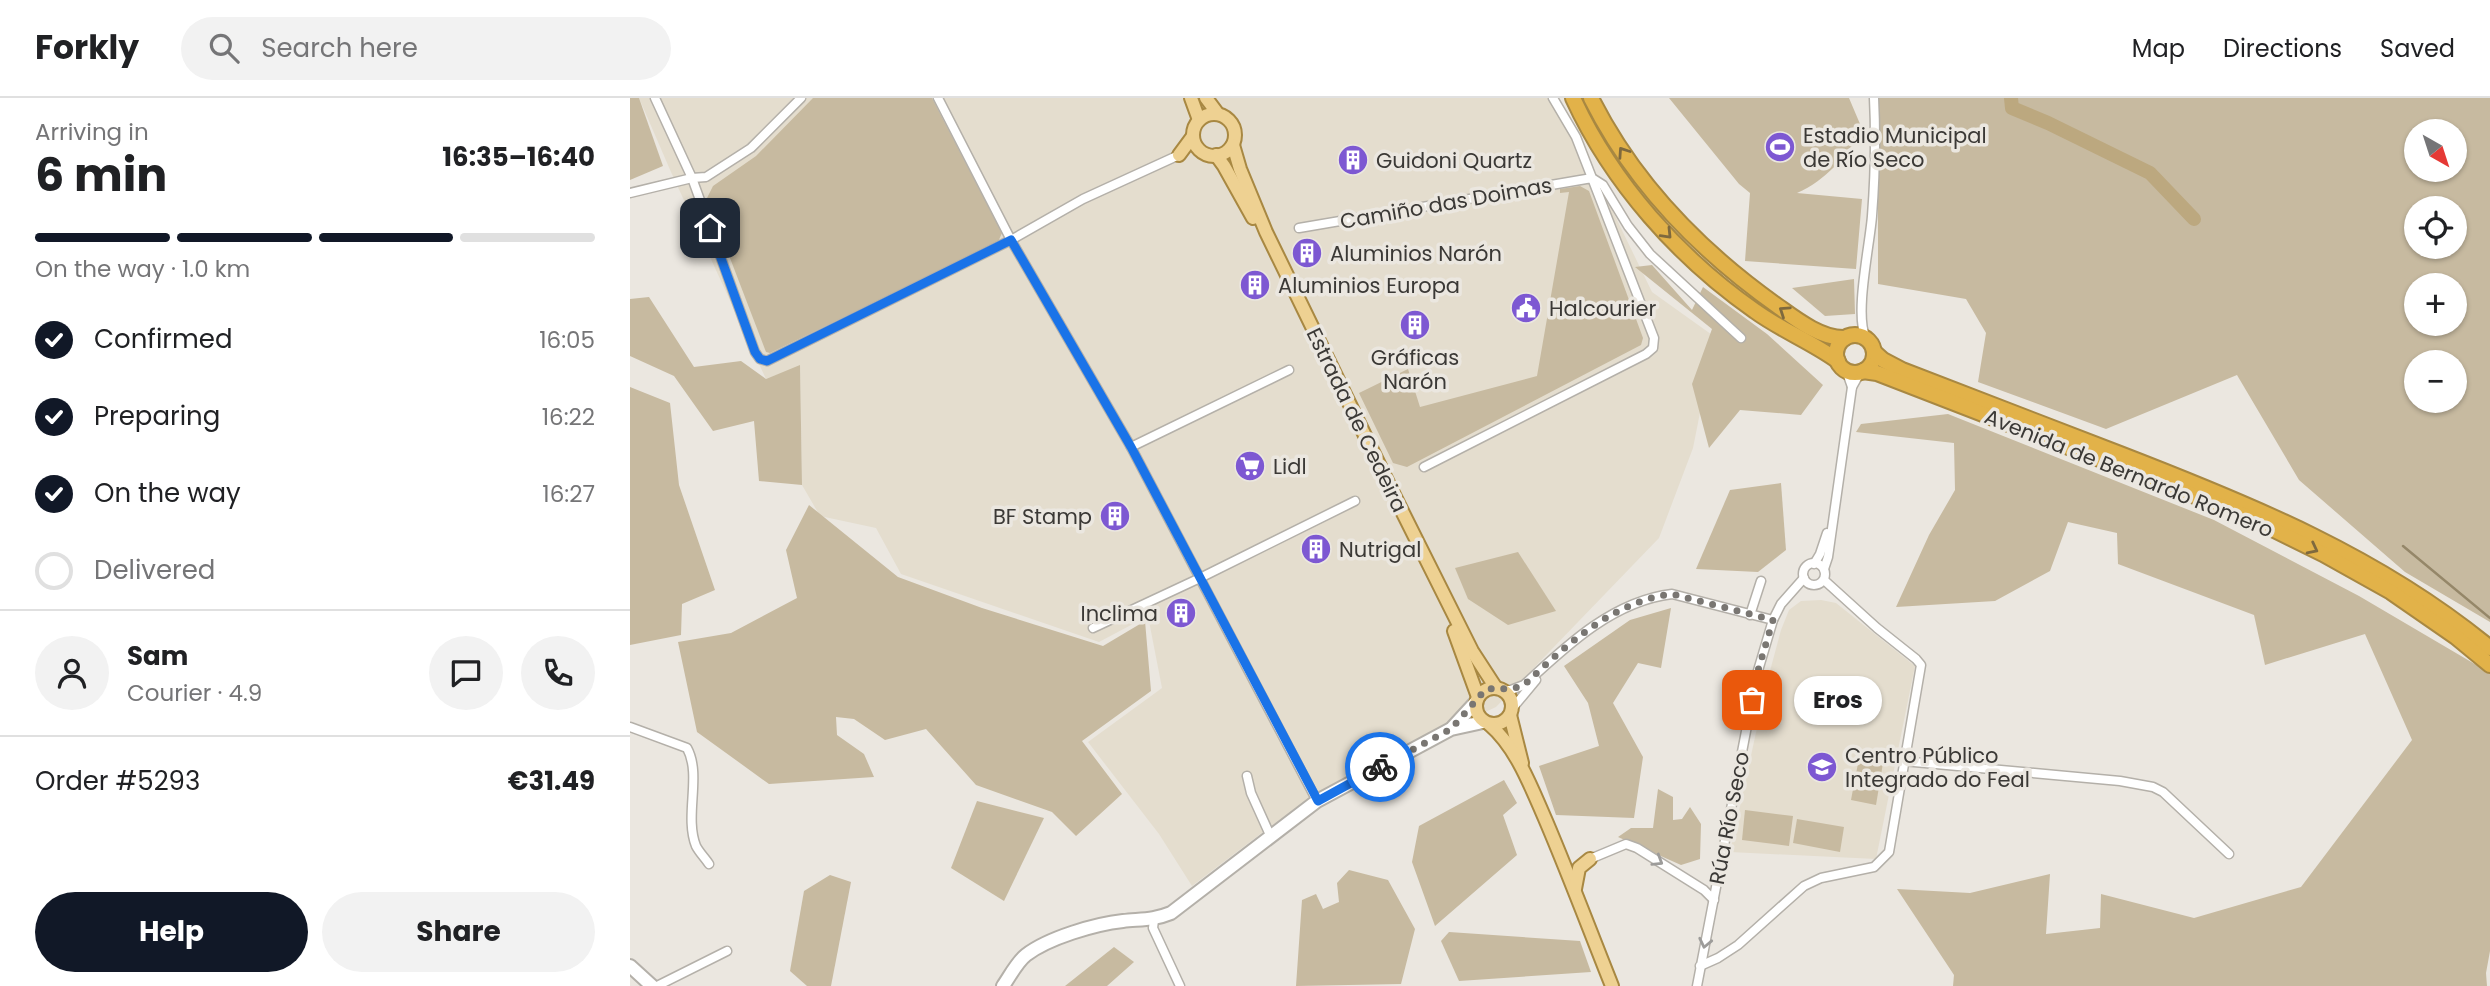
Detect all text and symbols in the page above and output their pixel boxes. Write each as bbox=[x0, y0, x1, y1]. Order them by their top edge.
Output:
search box bbox=[181, 17, 671, 80]
text: Forkly bbox=[35, 24, 139, 71]
icon: search bbox=[205, 29, 243, 67]
text: Search here bbox=[261, 30, 418, 66]
text: Map bbox=[2132, 32, 2185, 65]
text: Directions bbox=[2223, 32, 2342, 65]
text: Saved bbox=[2380, 32, 2455, 65]
text: Arriving in bbox=[35, 116, 149, 148]
north arrow bbox=[2404, 119, 2468, 182]
map controls bbox=[2404, 119, 2467, 413]
place label: Estadio Municipal de Río Seco bbox=[1803, 121, 1987, 174]
sports icon: Estadio Municipal de Río Seco bbox=[1763, 130, 1797, 164]
text: 16:35–16:40 bbox=[442, 139, 595, 175]
text: 6 min bbox=[35, 143, 167, 207]
building icon: Guidoni Quartz bbox=[1336, 143, 1370, 177]
place label: Guidoni Quartz bbox=[1376, 146, 1532, 175]
one-way arrow bbox=[1619, 147, 1632, 160]
street label: Camiño das Doimas bbox=[1338, 170, 1554, 236]
button: locate bbox=[2404, 196, 2467, 259]
pin bbox=[680, 198, 740, 258]
icon: home bbox=[691, 209, 729, 247]
one-way arrow bbox=[1658, 226, 1671, 239]
building icon: Aluminios Narón bbox=[1290, 236, 1324, 270]
place label: Aluminios Narón bbox=[1330, 239, 1502, 268]
text: On the way · 1.0 km bbox=[35, 253, 250, 285]
building icon: Aluminios Europa bbox=[1238, 268, 1272, 302]
place label: Aluminios Europa bbox=[1278, 271, 1460, 300]
button: + bbox=[2404, 273, 2467, 336]
public building icon: Halcourier bbox=[1509, 291, 1543, 325]
place label: Halcourier bbox=[1549, 294, 1657, 323]
one-way arrow bbox=[1779, 306, 1792, 319]
building icon: Gráficas Narón bbox=[1398, 308, 1432, 342]
icon: check bbox=[35, 321, 73, 359]
text: Confirmed bbox=[94, 321, 232, 357]
street label: Estrada de Cedeira bbox=[1300, 323, 1414, 517]
text: 16:05 bbox=[539, 324, 595, 356]
place label: Gráficas Narón bbox=[1371, 343, 1459, 396]
button: − bbox=[2404, 350, 2467, 413]
icon: check bbox=[35, 398, 73, 436]
text: Preparing bbox=[94, 398, 220, 434]
text: 16:22 bbox=[542, 401, 595, 433]
street label: Avenida de Bernardo Romero bbox=[1980, 402, 2278, 544]
supermarket icon: Lidl bbox=[1233, 449, 1267, 483]
place label: Lidl bbox=[1273, 452, 1307, 481]
icon: check bbox=[35, 475, 73, 513]
text: On the way bbox=[94, 475, 241, 511]
text: 16:27 bbox=[542, 478, 595, 510]
building icon: BF Stamp bbox=[1098, 499, 1132, 533]
place label: BF Stamp bbox=[993, 502, 1092, 531]
building icon: Nutrigal bbox=[1299, 532, 1333, 566]
place label: Nutrigal bbox=[1339, 535, 1421, 564]
one-way arrow bbox=[2306, 541, 2318, 555]
text: Delivered bbox=[94, 552, 215, 588]
building icon: Inclima bbox=[1164, 596, 1198, 630]
place label: Inclima bbox=[1080, 599, 1158, 628]
button: person bbox=[35, 636, 109, 710]
button: chat bbox=[429, 636, 503, 710]
button: phone bbox=[521, 636, 595, 710]
text: Sam bbox=[127, 638, 188, 674]
pin bbox=[1722, 670, 1782, 730]
callout: Eros bbox=[1794, 676, 1882, 724]
text: Courier · 4.9 bbox=[127, 677, 262, 709]
icon: bag bbox=[1733, 681, 1771, 719]
text: Eros bbox=[1813, 684, 1863, 716]
courier bbox=[1345, 732, 1415, 802]
place label: Centro Público Integrado do Feal bbox=[1845, 741, 2030, 794]
icon: bike bbox=[1361, 748, 1399, 786]
street label: Rúa Río Seco bbox=[1702, 749, 1756, 887]
school or university icon: Centro Público Integrado do Feal bbox=[1805, 750, 1839, 784]
text: Order #5293 bbox=[35, 763, 200, 799]
text: €31.49 bbox=[508, 763, 595, 799]
one-way arrow bbox=[1651, 853, 1664, 866]
button: Help bbox=[35, 892, 308, 972]
button: Share bbox=[322, 892, 595, 972]
one-way arrow bbox=[1698, 937, 1713, 949]

